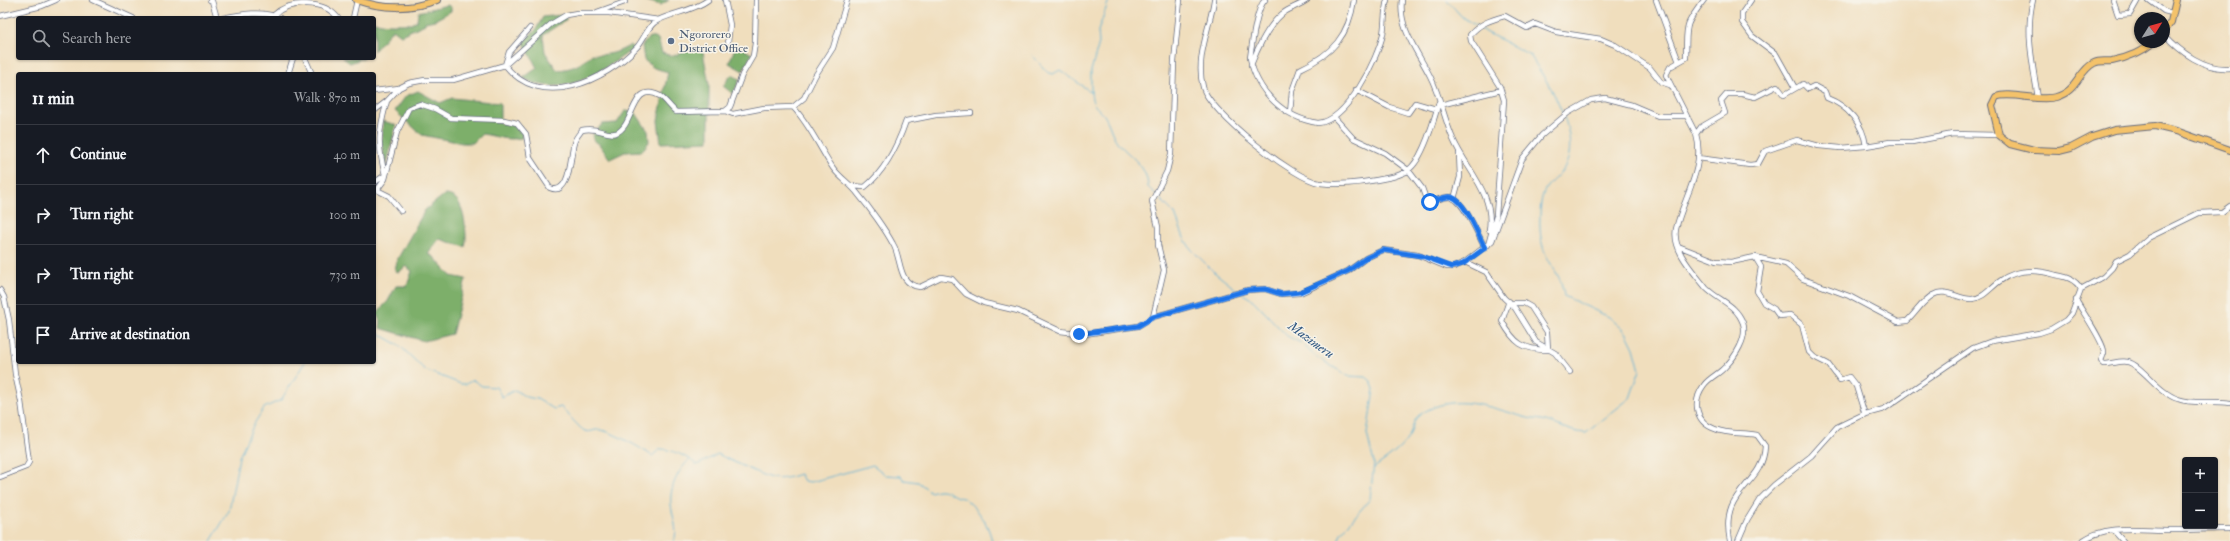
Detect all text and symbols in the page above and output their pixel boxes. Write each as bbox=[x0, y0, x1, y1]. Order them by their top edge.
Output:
north arrow bbox=[2134, 12, 2170, 48]
search box bbox=[16, 16, 376, 60]
icon: search bbox=[30, 27, 52, 49]
place label: Ngororero District Office bbox=[679, 27, 748, 56]
text: Search here bbox=[62, 29, 131, 48]
marker: Ngororero District Office bbox=[666, 36, 676, 46]
text: 11 min bbox=[32, 88, 74, 109]
text: Walk · 870 m bbox=[293, 90, 360, 106]
icon: ahead bbox=[32, 144, 54, 166]
text: Continue bbox=[70, 145, 126, 164]
text: 40 m bbox=[334, 147, 360, 163]
route start bbox=[1421, 193, 1439, 211]
icon: right bbox=[32, 204, 54, 226]
text: Turn right bbox=[70, 205, 133, 224]
text: 100 m bbox=[329, 207, 360, 223]
icon: right bbox=[32, 264, 54, 286]
text: Turn right bbox=[70, 265, 133, 284]
text: 730 m bbox=[330, 267, 360, 283]
water label: Mazimeru bbox=[1284, 317, 1337, 362]
icon: arrive bbox=[32, 324, 54, 346]
text: Arrive at destination bbox=[70, 325, 190, 344]
route end bbox=[1070, 325, 1088, 343]
map controls bbox=[2182, 457, 2218, 529]
button: + bbox=[2182, 457, 2218, 493]
button: − bbox=[2182, 493, 2218, 529]

